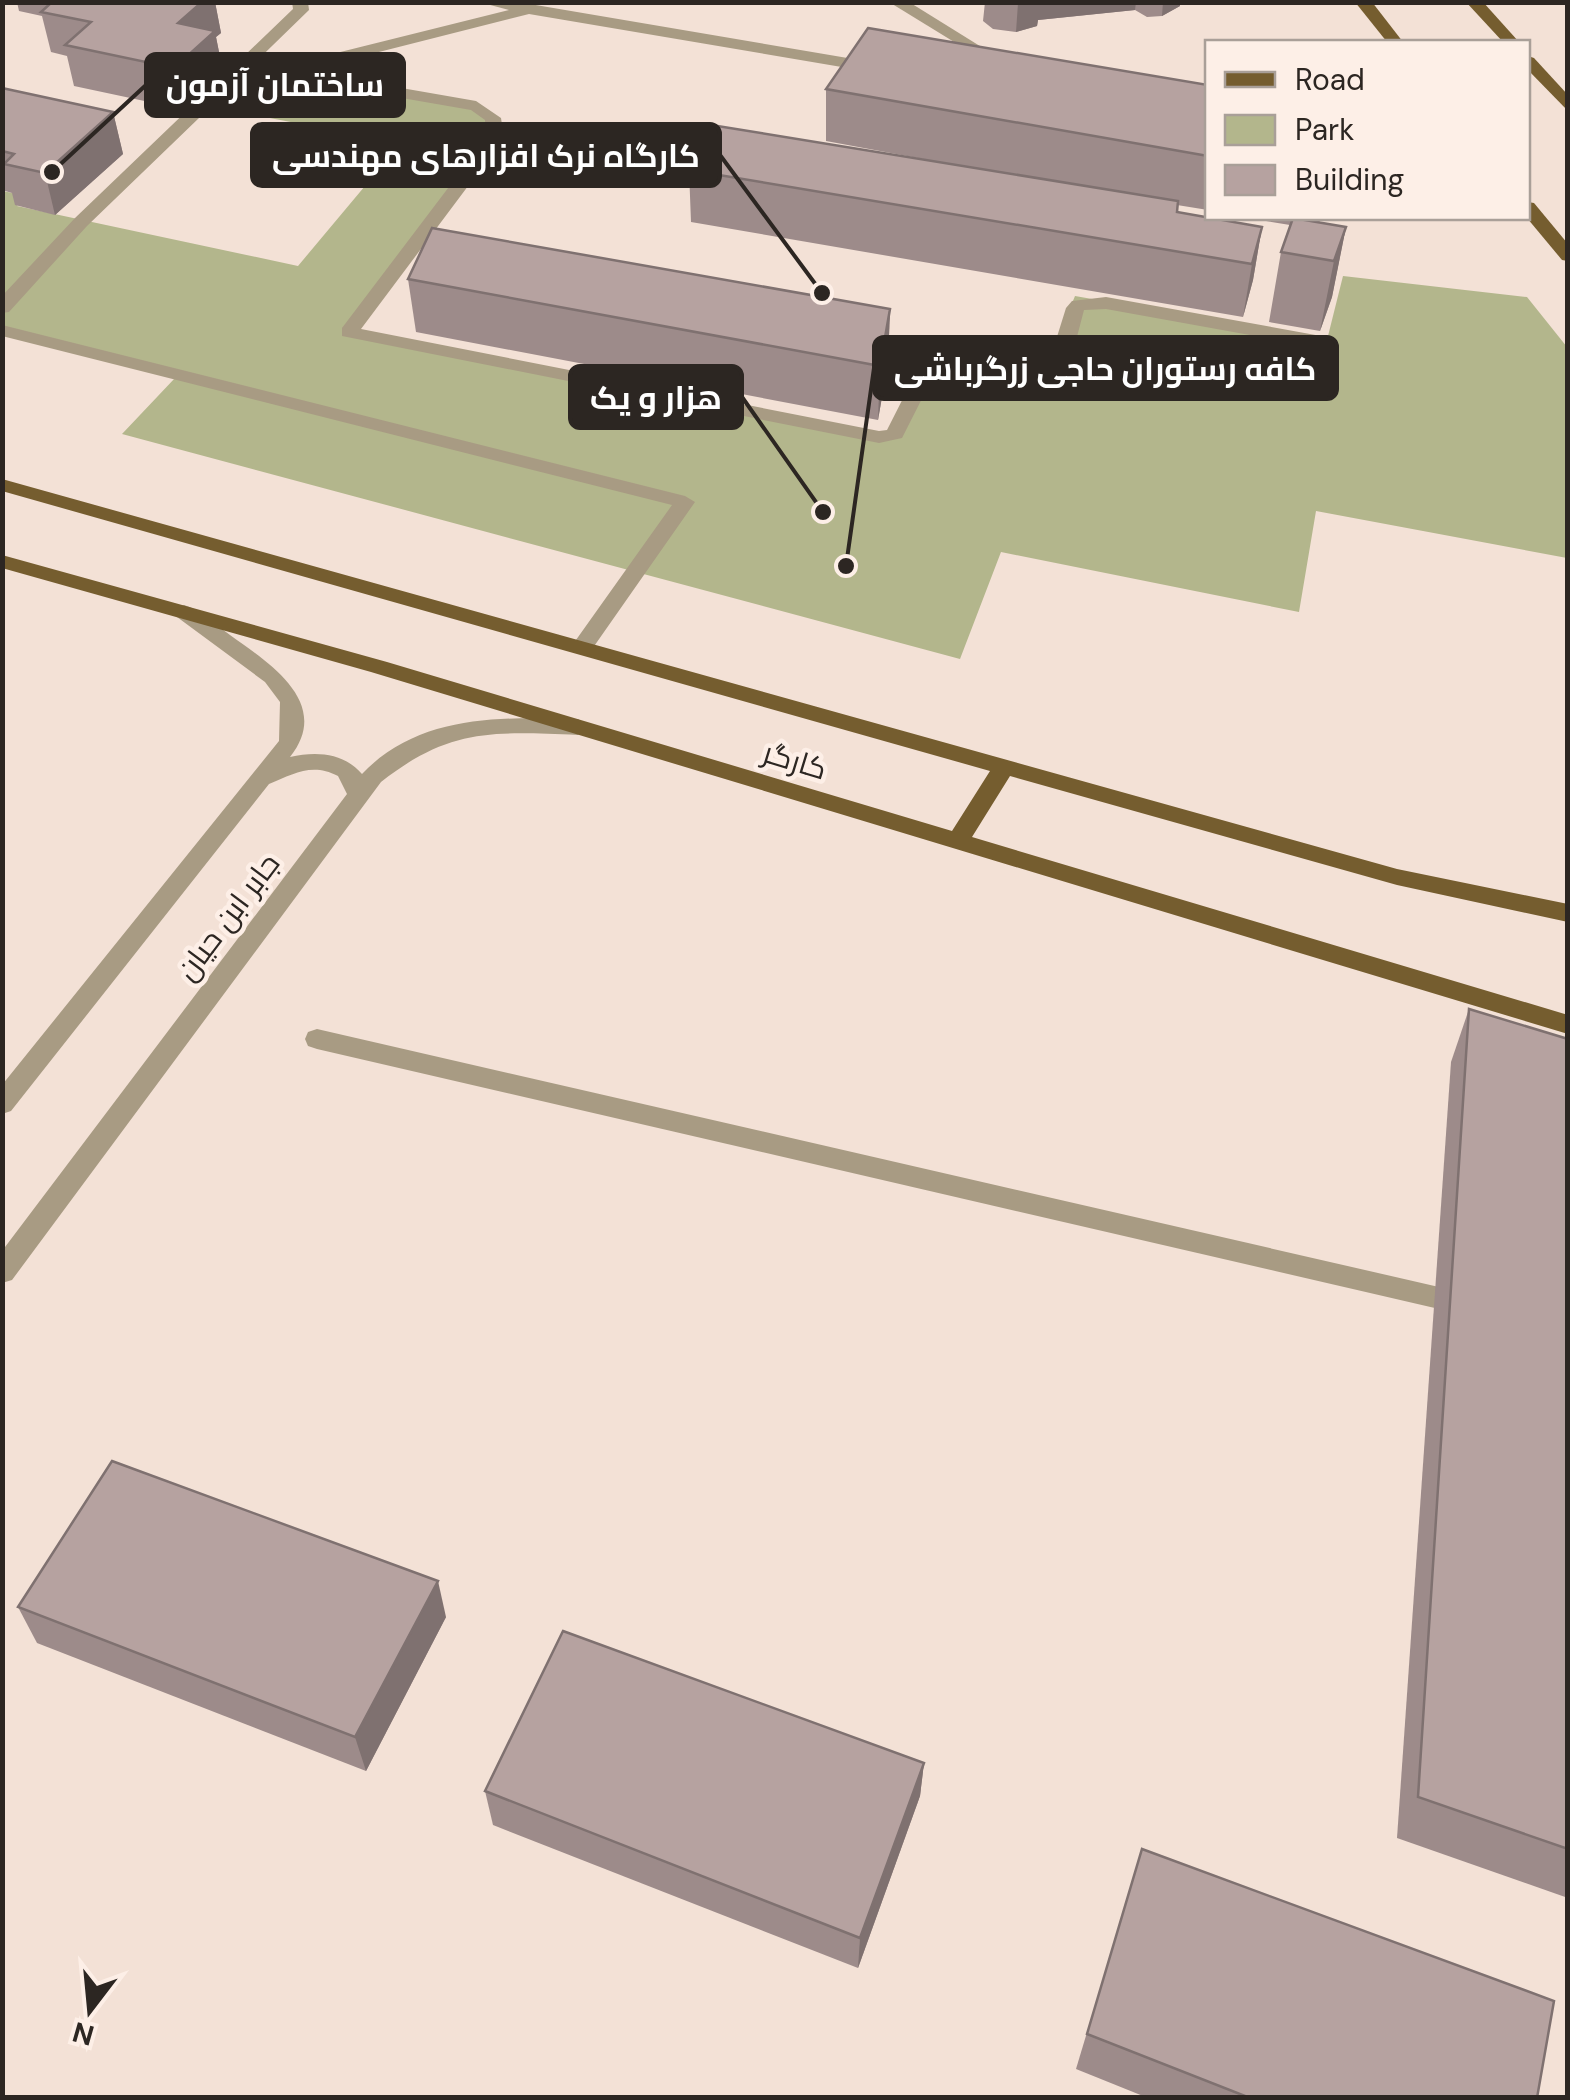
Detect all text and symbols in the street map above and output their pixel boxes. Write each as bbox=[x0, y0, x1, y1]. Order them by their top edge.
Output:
legend bbox=[1205, 40, 1530, 220]
callout: ساختمان آزمون bbox=[146, 54, 404, 116]
text: Road bbox=[1295, 60, 1365, 99]
text: ساختمان آزمون bbox=[166, 64, 384, 106]
text: Park bbox=[1295, 110, 1354, 149]
callout: کارگاه نرک افزارهای مهندسی bbox=[252, 124, 720, 186]
text: کارگاه نرک افزارهای مهندسی bbox=[272, 135, 700, 177]
text: Building bbox=[1295, 160, 1404, 199]
callout: کافه رستوران حاجی زرگرباشی bbox=[874, 337, 1337, 399]
text: کافه رستوران حاجی زرگرباشی bbox=[894, 348, 1316, 390]
callout: هزار و یک bbox=[570, 366, 742, 428]
text: هزار و یک bbox=[590, 377, 722, 419]
street label: کارگر bbox=[757, 732, 832, 789]
street label: جابر ابن حیان bbox=[167, 845, 288, 988]
north arrow bbox=[40, 1960, 140, 2060]
text: N bbox=[68, 2013, 98, 2054]

